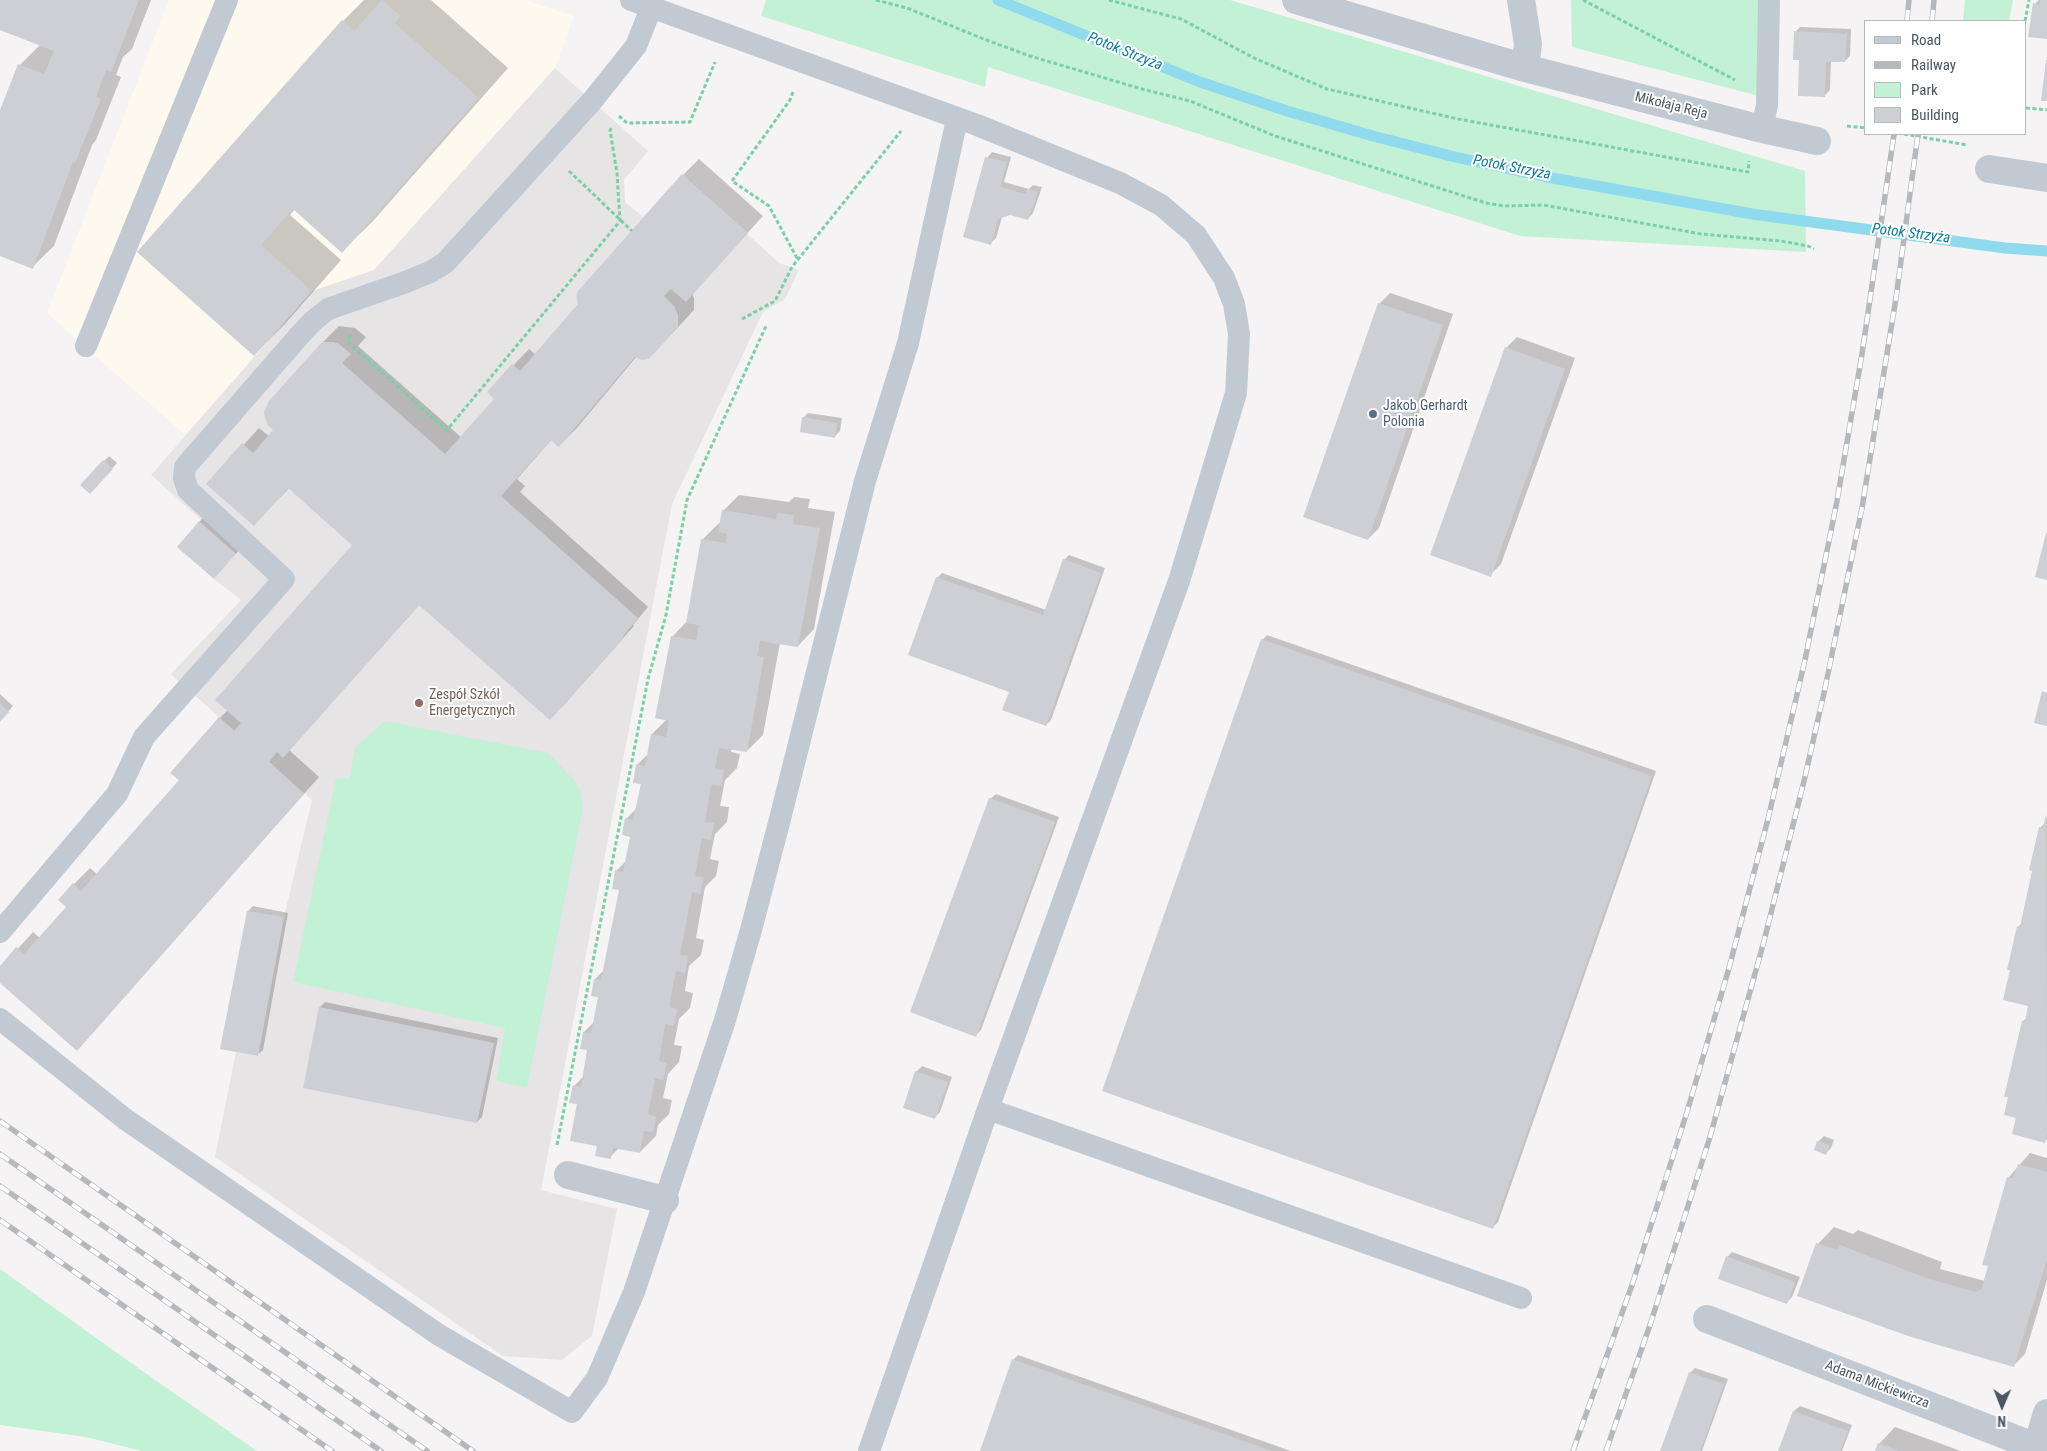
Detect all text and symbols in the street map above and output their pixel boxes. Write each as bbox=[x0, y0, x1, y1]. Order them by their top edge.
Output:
legend bbox=[1864, 20, 2027, 135]
water label: Potok Strzyża bbox=[1085, 29, 1165, 75]
text: Road bbox=[1911, 31, 1941, 49]
text: Railway bbox=[1911, 56, 1956, 74]
text: Park bbox=[1911, 81, 1938, 99]
street label: Mikołaja Reja bbox=[1633, 89, 1709, 123]
text: Building bbox=[1911, 106, 1959, 124]
water label: Potok Strzyża bbox=[1472, 152, 1552, 184]
water label: Potok Strzyża bbox=[1871, 220, 1951, 248]
place label: Jakob Gerhardt Polonia bbox=[1383, 398, 1468, 431]
marker: Jakob Gerhardt Polonia bbox=[1367, 408, 1379, 420]
place label: Zespół Szkół Energetycznych bbox=[429, 687, 515, 720]
marker: Zespół Szkół Energetycznych bbox=[413, 697, 425, 709]
street label: Adama Mickiewicza bbox=[1823, 1357, 1931, 1413]
north arrow bbox=[1977, 1381, 2027, 1431]
text: N bbox=[1997, 1413, 2006, 1429]

